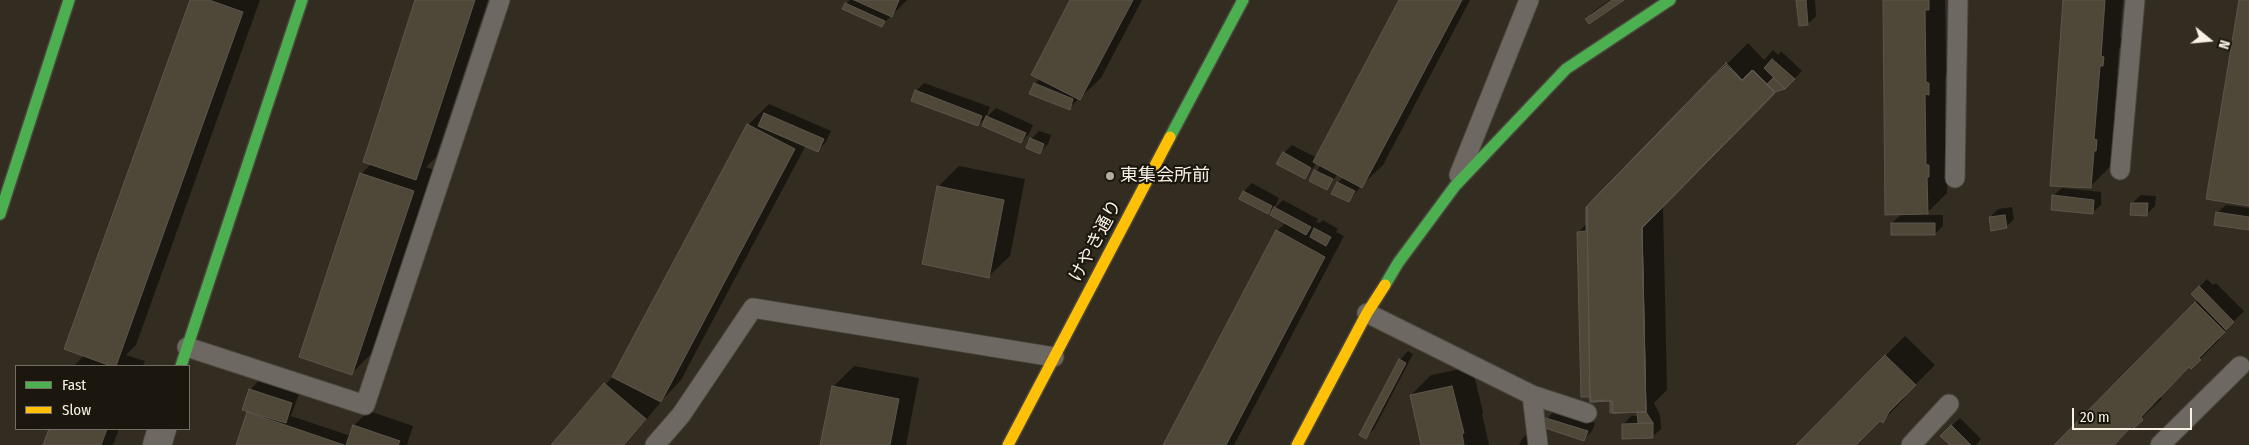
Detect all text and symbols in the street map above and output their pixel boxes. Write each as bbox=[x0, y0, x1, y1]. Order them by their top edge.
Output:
north arrow bbox=[2184, 15, 2234, 65]
text: N bbox=[2214, 38, 2233, 51]
place label: 東集会所前 bbox=[1120, 165, 1210, 187]
marker: 東集会所前 bbox=[1104, 170, 1116, 182]
street label: けやき通り bbox=[1065, 196, 1127, 286]
legend bbox=[15, 365, 190, 430]
text: Fast bbox=[62, 376, 86, 394]
scale bar bbox=[2074, 398, 2194, 430]
text: Slow bbox=[62, 401, 91, 419]
text: 20 m bbox=[2080, 408, 2110, 426]

